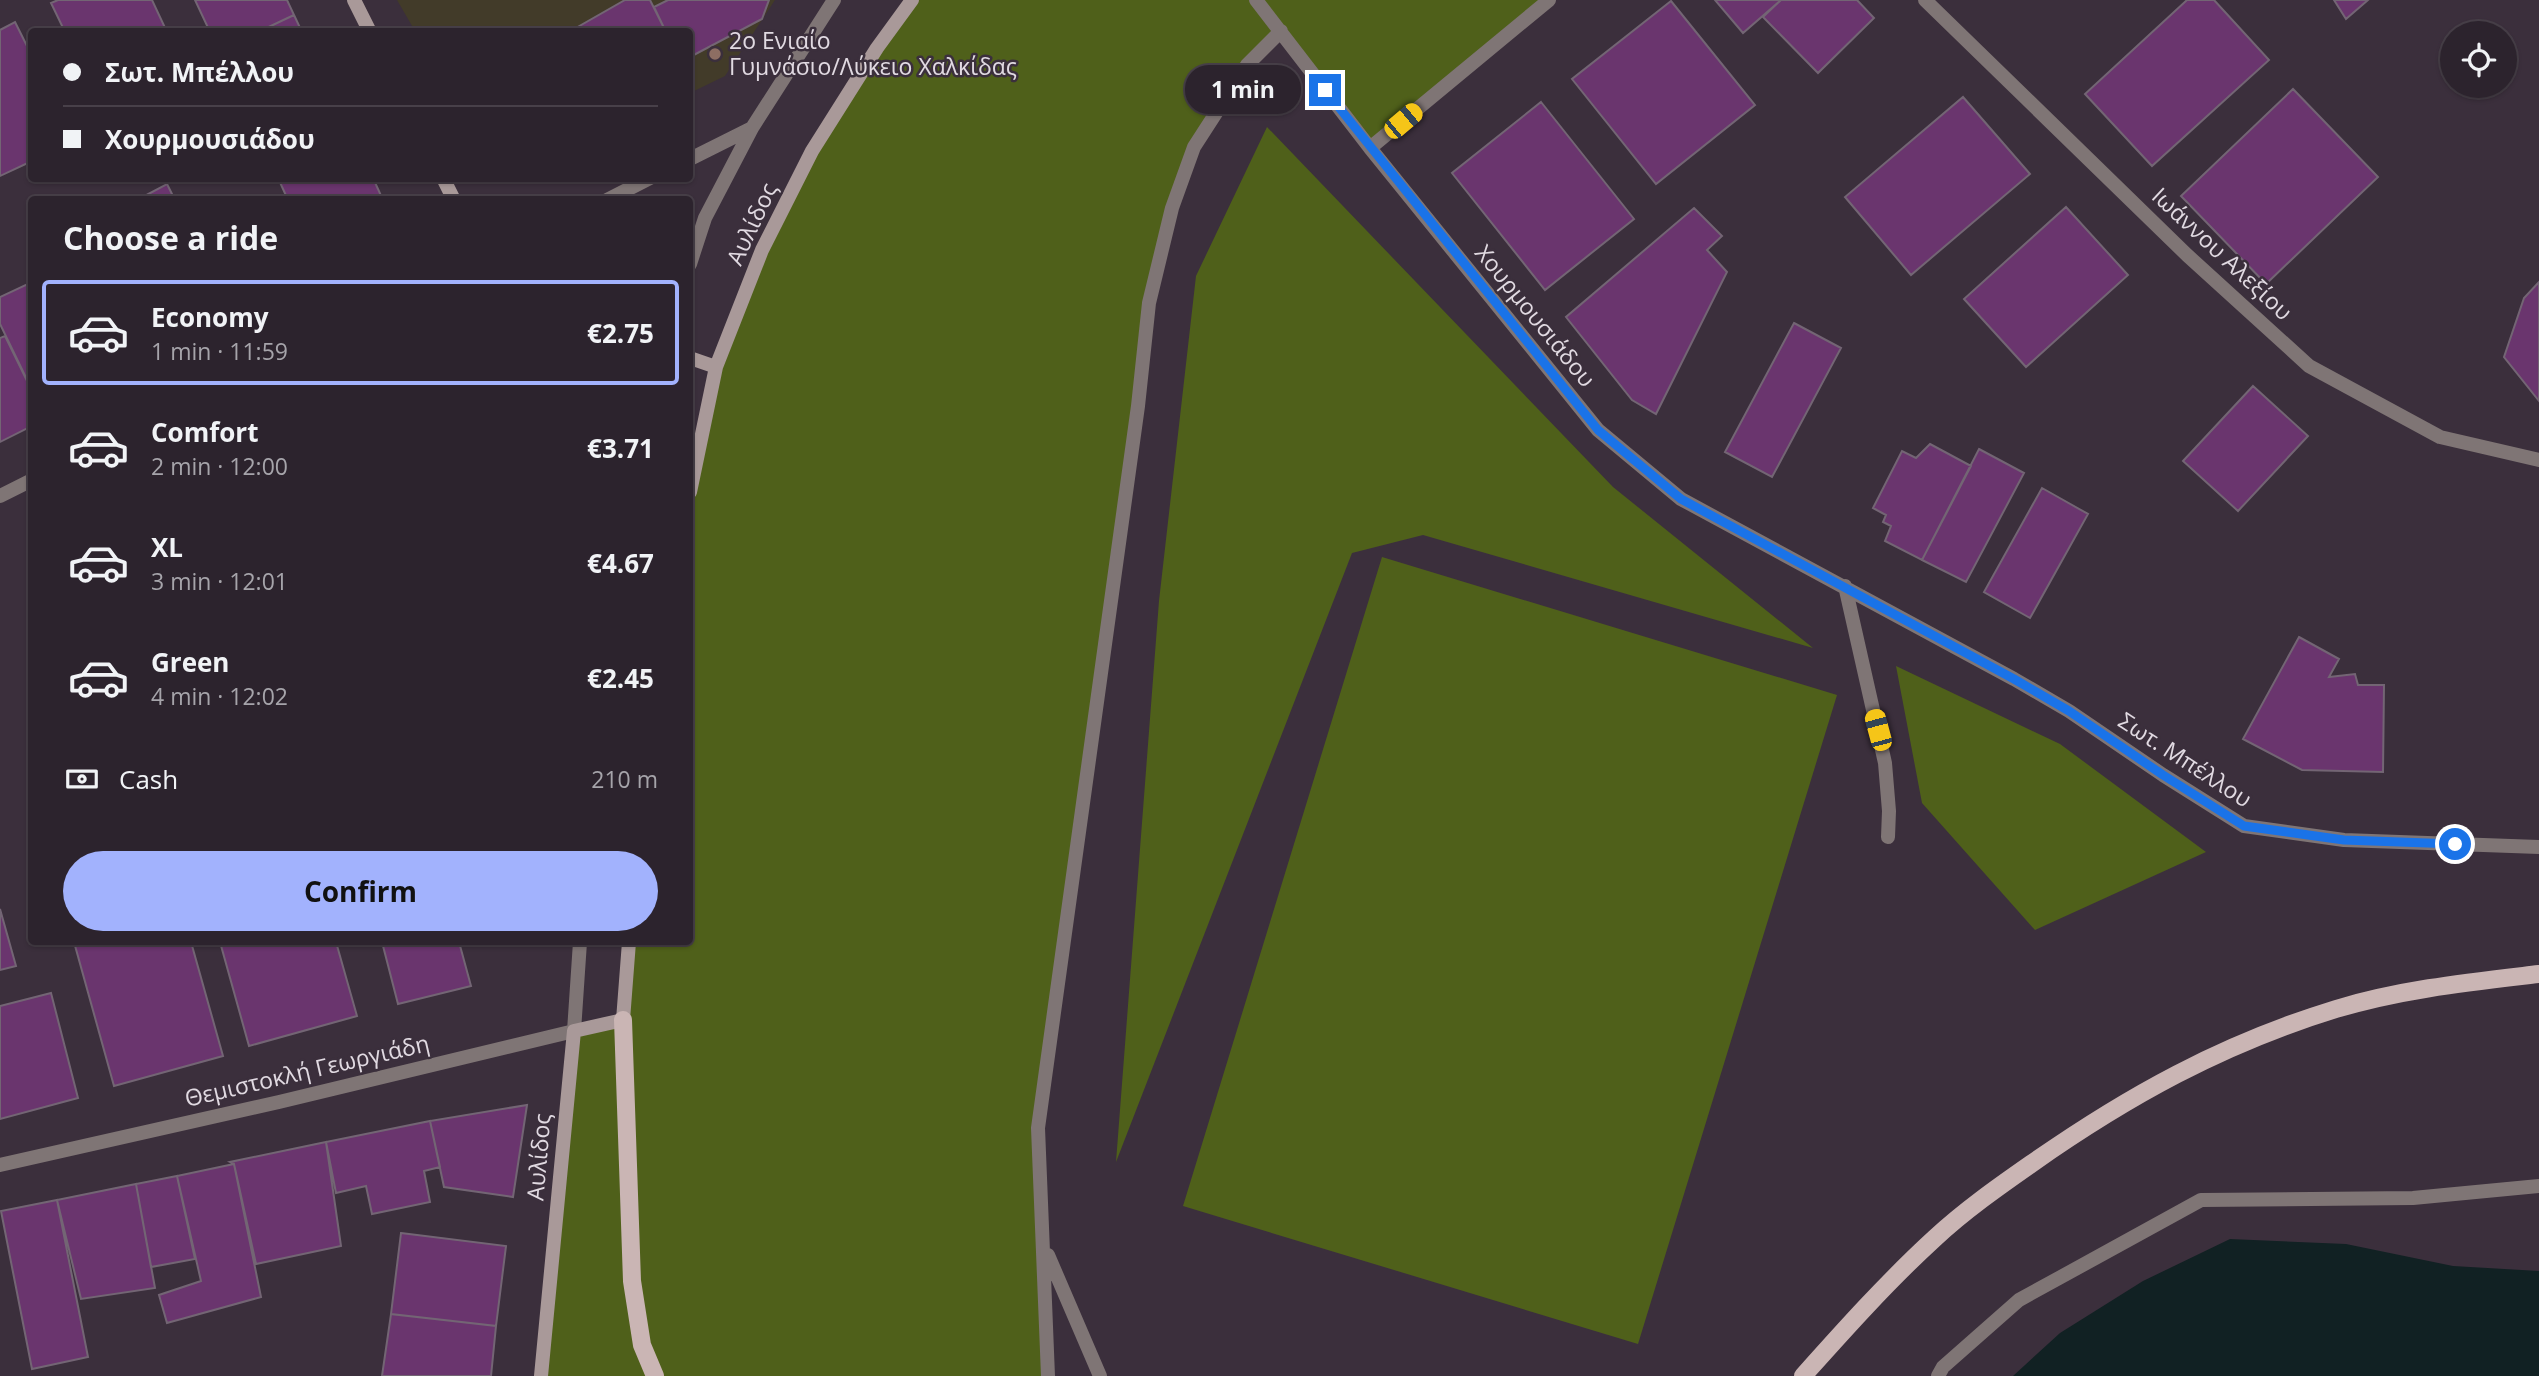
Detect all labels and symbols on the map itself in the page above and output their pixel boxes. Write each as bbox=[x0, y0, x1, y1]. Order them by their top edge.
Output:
place label: 2ο Ενιαίο Γυμνάσιο/Λύκειο Χαλκίδας bbox=[729, 24, 1017, 82]
marker: 2ο Ενιαίο Γυμνάσιο/Λύκειο Χαλκίδας bbox=[707, 46, 723, 62]
callout: 1 min bbox=[1185, 66, 1300, 114]
route end bbox=[1309, 74, 1341, 106]
car bbox=[1381, 99, 1426, 143]
street label: Αυλίδος bbox=[718, 177, 784, 270]
street label: Ιωάννου Αλεξίου bbox=[2145, 180, 2300, 327]
street label: Χουρμουσιάδου bbox=[1468, 237, 1603, 393]
street label: Σωτ. Μπέλλου bbox=[2113, 704, 2258, 814]
car bbox=[1863, 707, 1894, 753]
route start bbox=[2439, 828, 2471, 860]
street label: Θεμιστοκλή Γεωργιάδη bbox=[181, 1026, 432, 1114]
street label: Αυλίδος bbox=[518, 1112, 558, 1202]

